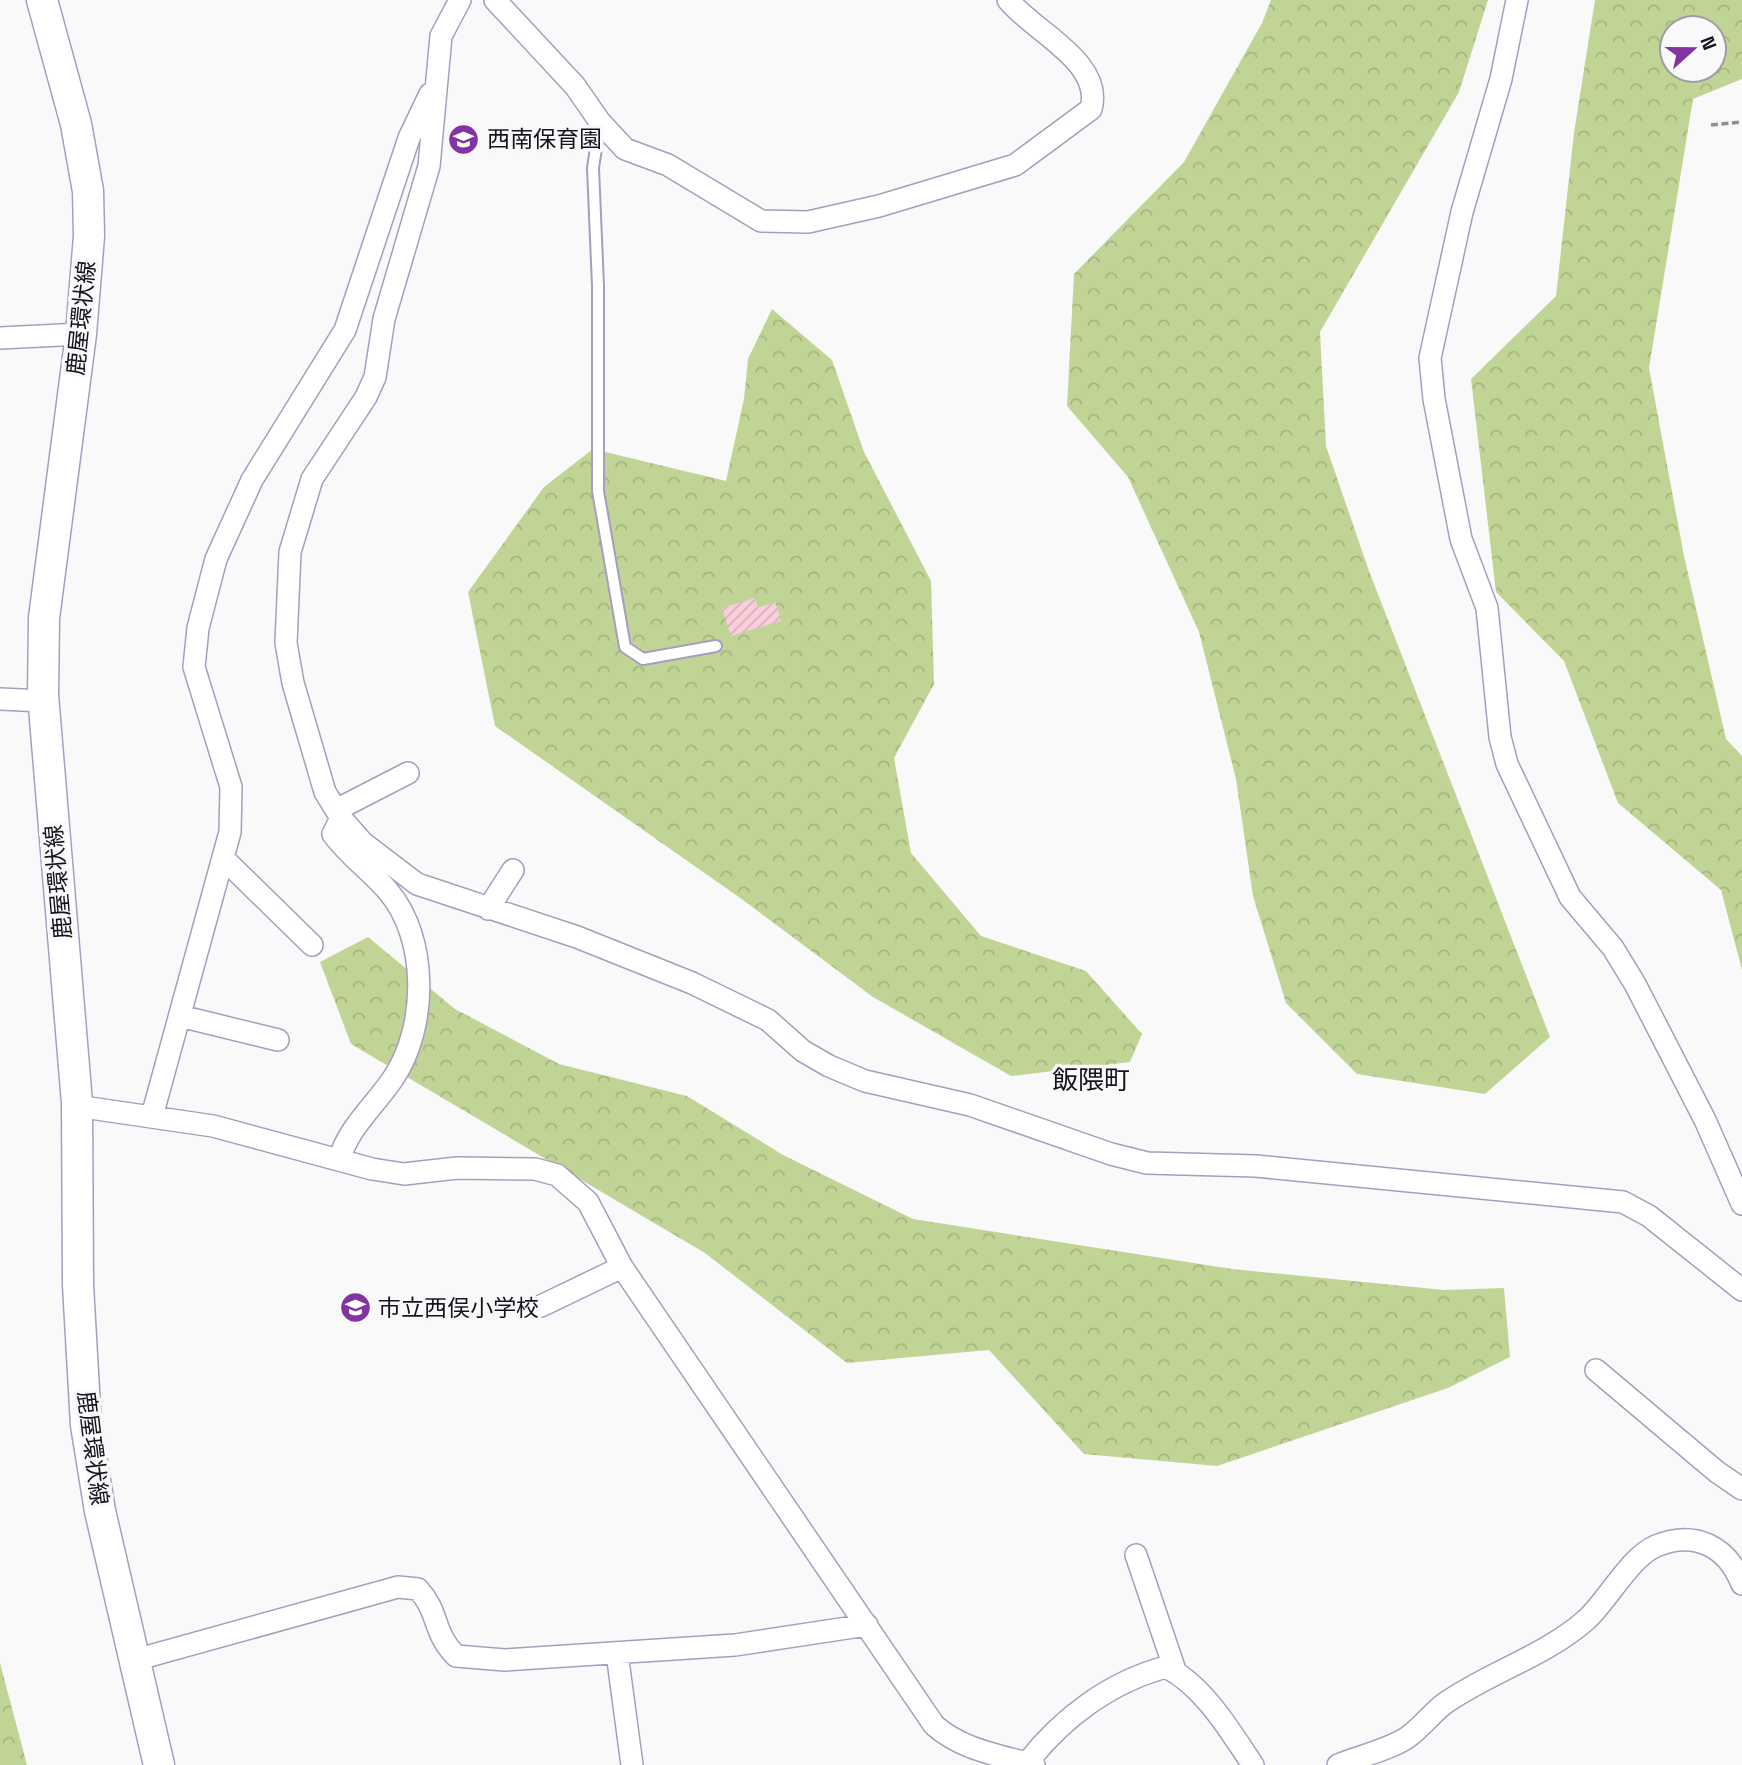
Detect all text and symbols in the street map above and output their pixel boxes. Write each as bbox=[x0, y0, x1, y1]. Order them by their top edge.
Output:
north arrow bbox=[1658, 14, 1728, 84]
text: N bbox=[1694, 33, 1722, 54]
school or university icon: 西南保育園 bbox=[447, 122, 481, 156]
place label: 西南保育園 bbox=[487, 124, 602, 154]
street label: 鹿屋環状線 bbox=[60, 259, 102, 377]
street label: 鹿屋環状線 bbox=[38, 823, 78, 941]
district label: 飯隈町 bbox=[1052, 1063, 1130, 1097]
school or university icon: 市立西俣小学校 bbox=[338, 1291, 372, 1325]
place label: 市立西俣小学校 bbox=[378, 1293, 539, 1323]
street label: 鹿屋環状線 bbox=[71, 1389, 115, 1507]

